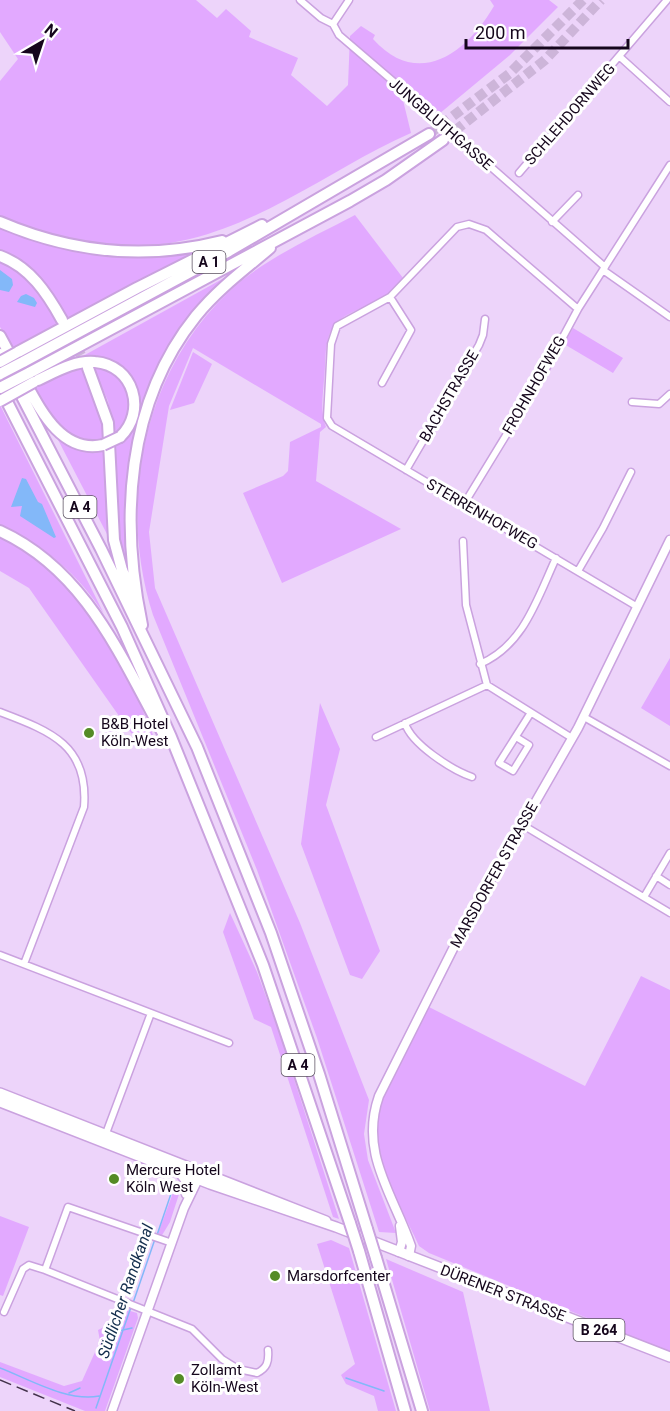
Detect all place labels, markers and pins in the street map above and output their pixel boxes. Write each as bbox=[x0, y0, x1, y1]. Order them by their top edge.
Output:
place label: B&B Hotel Köln-West bbox=[101, 715, 169, 750]
marker: B&B Hotel Köln-West bbox=[82, 726, 96, 740]
place label: Mercure Hotel Köln West bbox=[126, 1161, 221, 1196]
marker: Mercure Hotel Köln West bbox=[107, 1172, 121, 1186]
place label: Marsdorfcenter bbox=[287, 1267, 390, 1285]
marker: Marsdorfcenter bbox=[268, 1269, 282, 1283]
place label: Zollamt Köln-West bbox=[191, 1361, 259, 1396]
marker: Zollamt Köln-West bbox=[172, 1372, 186, 1386]

